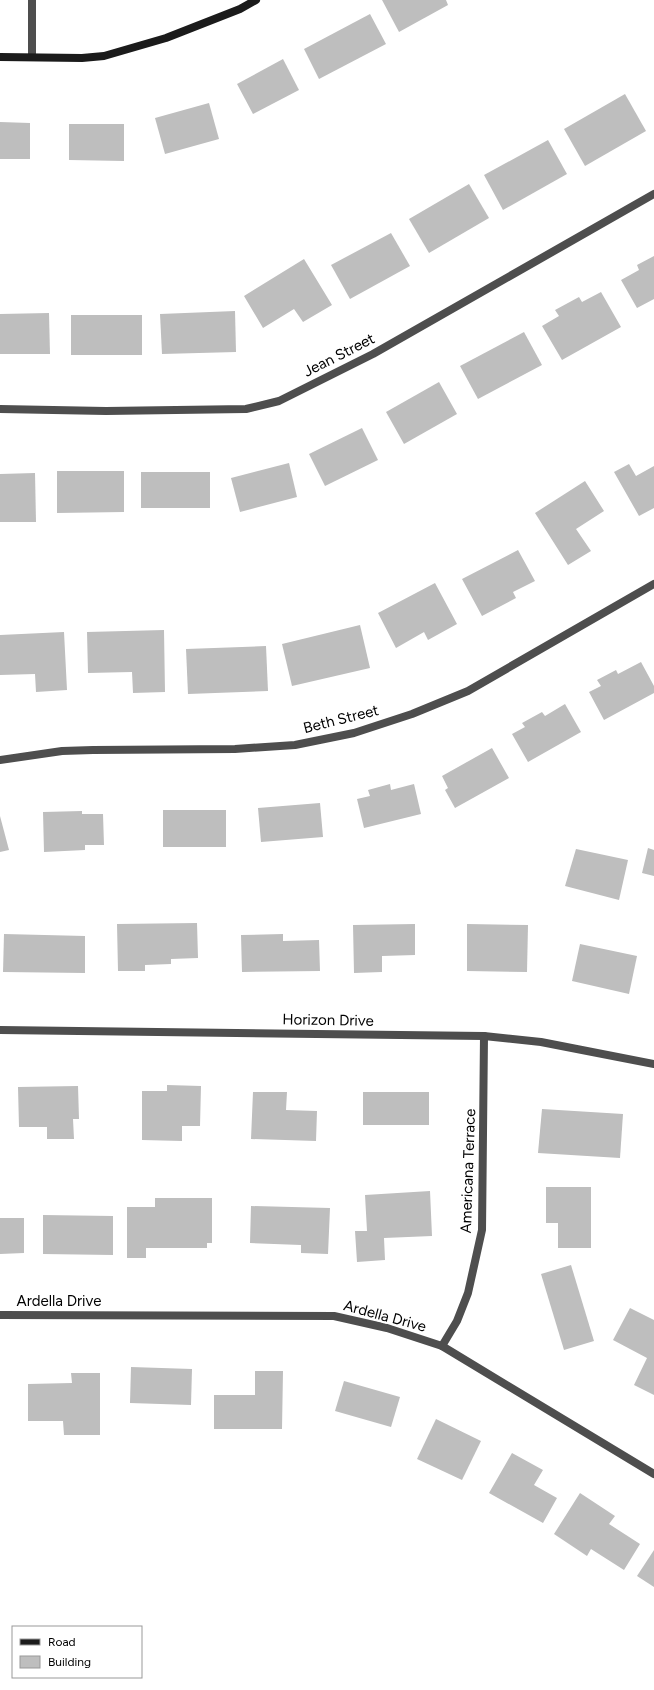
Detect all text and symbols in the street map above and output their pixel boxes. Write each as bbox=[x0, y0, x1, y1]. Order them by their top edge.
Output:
street label: Jean Street bbox=[300, 329, 378, 381]
street label: Beth Street bbox=[301, 701, 381, 737]
street label: Horizon Drive bbox=[282, 1010, 374, 1030]
street label: Americana Terrace bbox=[457, 1108, 479, 1234]
street label: Ardella Drive bbox=[17, 1292, 101, 1310]
street label: Ardella Drive bbox=[342, 1296, 428, 1336]
legend bbox=[12, 1626, 142, 1678]
text: Road bbox=[48, 1635, 76, 1649]
text: Building bbox=[48, 1655, 91, 1669]

